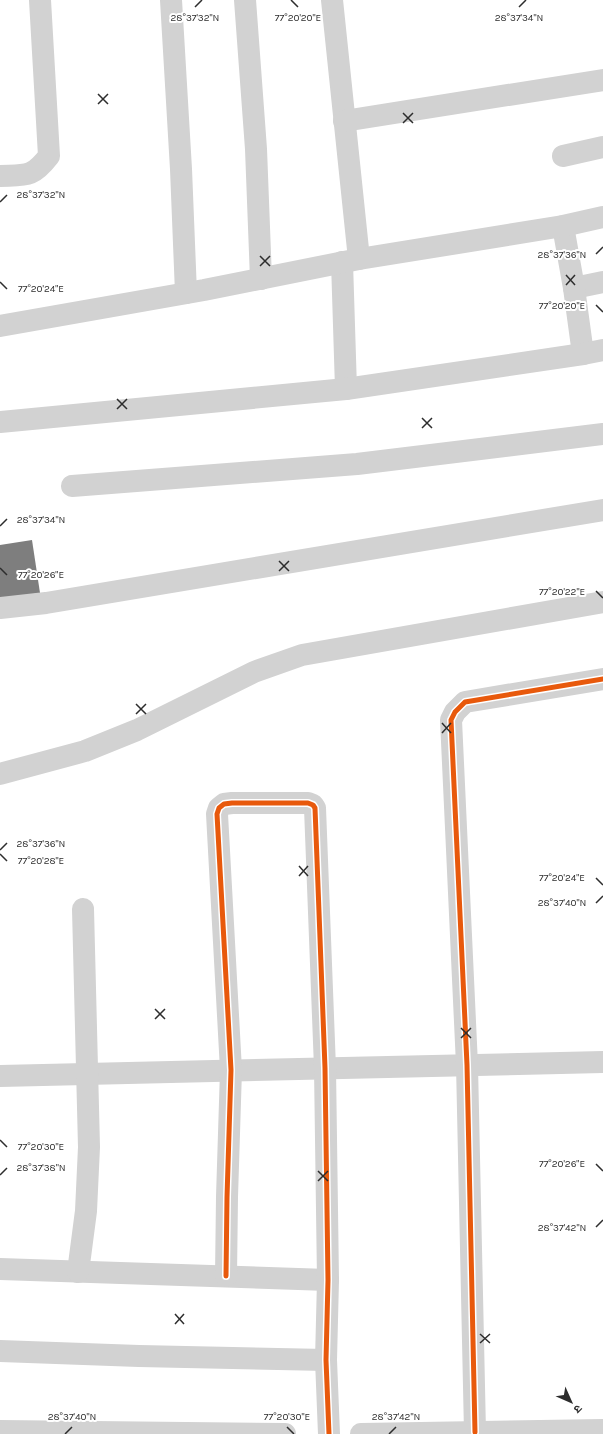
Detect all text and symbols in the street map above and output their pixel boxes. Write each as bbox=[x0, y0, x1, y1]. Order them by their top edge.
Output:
text: 28°37'32"N bbox=[171, 12, 219, 24]
text: 77°20'20"E bbox=[275, 12, 321, 24]
text: 28°37'34"N bbox=[495, 12, 543, 24]
text: 28°37'32"N bbox=[17, 189, 65, 201]
text: 28°37'36"N bbox=[538, 249, 586, 261]
text: 77°20'24"E bbox=[18, 283, 64, 295]
text: 77°20'20"E bbox=[539, 300, 585, 312]
text: 28°37'34"N bbox=[17, 514, 65, 526]
text: 77°20'26"E bbox=[18, 569, 64, 581]
text: 77°20'22"E bbox=[539, 586, 585, 598]
text: 28°37'36"N bbox=[17, 838, 65, 850]
text: 77°20'28"E bbox=[18, 855, 64, 867]
text: 77°20'24"E bbox=[539, 872, 585, 884]
text: 28°37'40"N bbox=[538, 897, 586, 909]
text: 77°20'30"E bbox=[18, 1141, 64, 1153]
text: 77°20'26"E bbox=[539, 1158, 585, 1170]
text: 28°37'38"N bbox=[16, 1162, 66, 1174]
text: 28°37'42"N bbox=[538, 1222, 586, 1234]
north arrow bbox=[551, 1382, 591, 1422]
text: उ bbox=[570, 1402, 585, 1416]
text: 28°37'40"N bbox=[48, 1411, 96, 1423]
text: 77°20'30"E bbox=[264, 1411, 310, 1423]
text: 28°37'42"N bbox=[372, 1411, 420, 1423]

